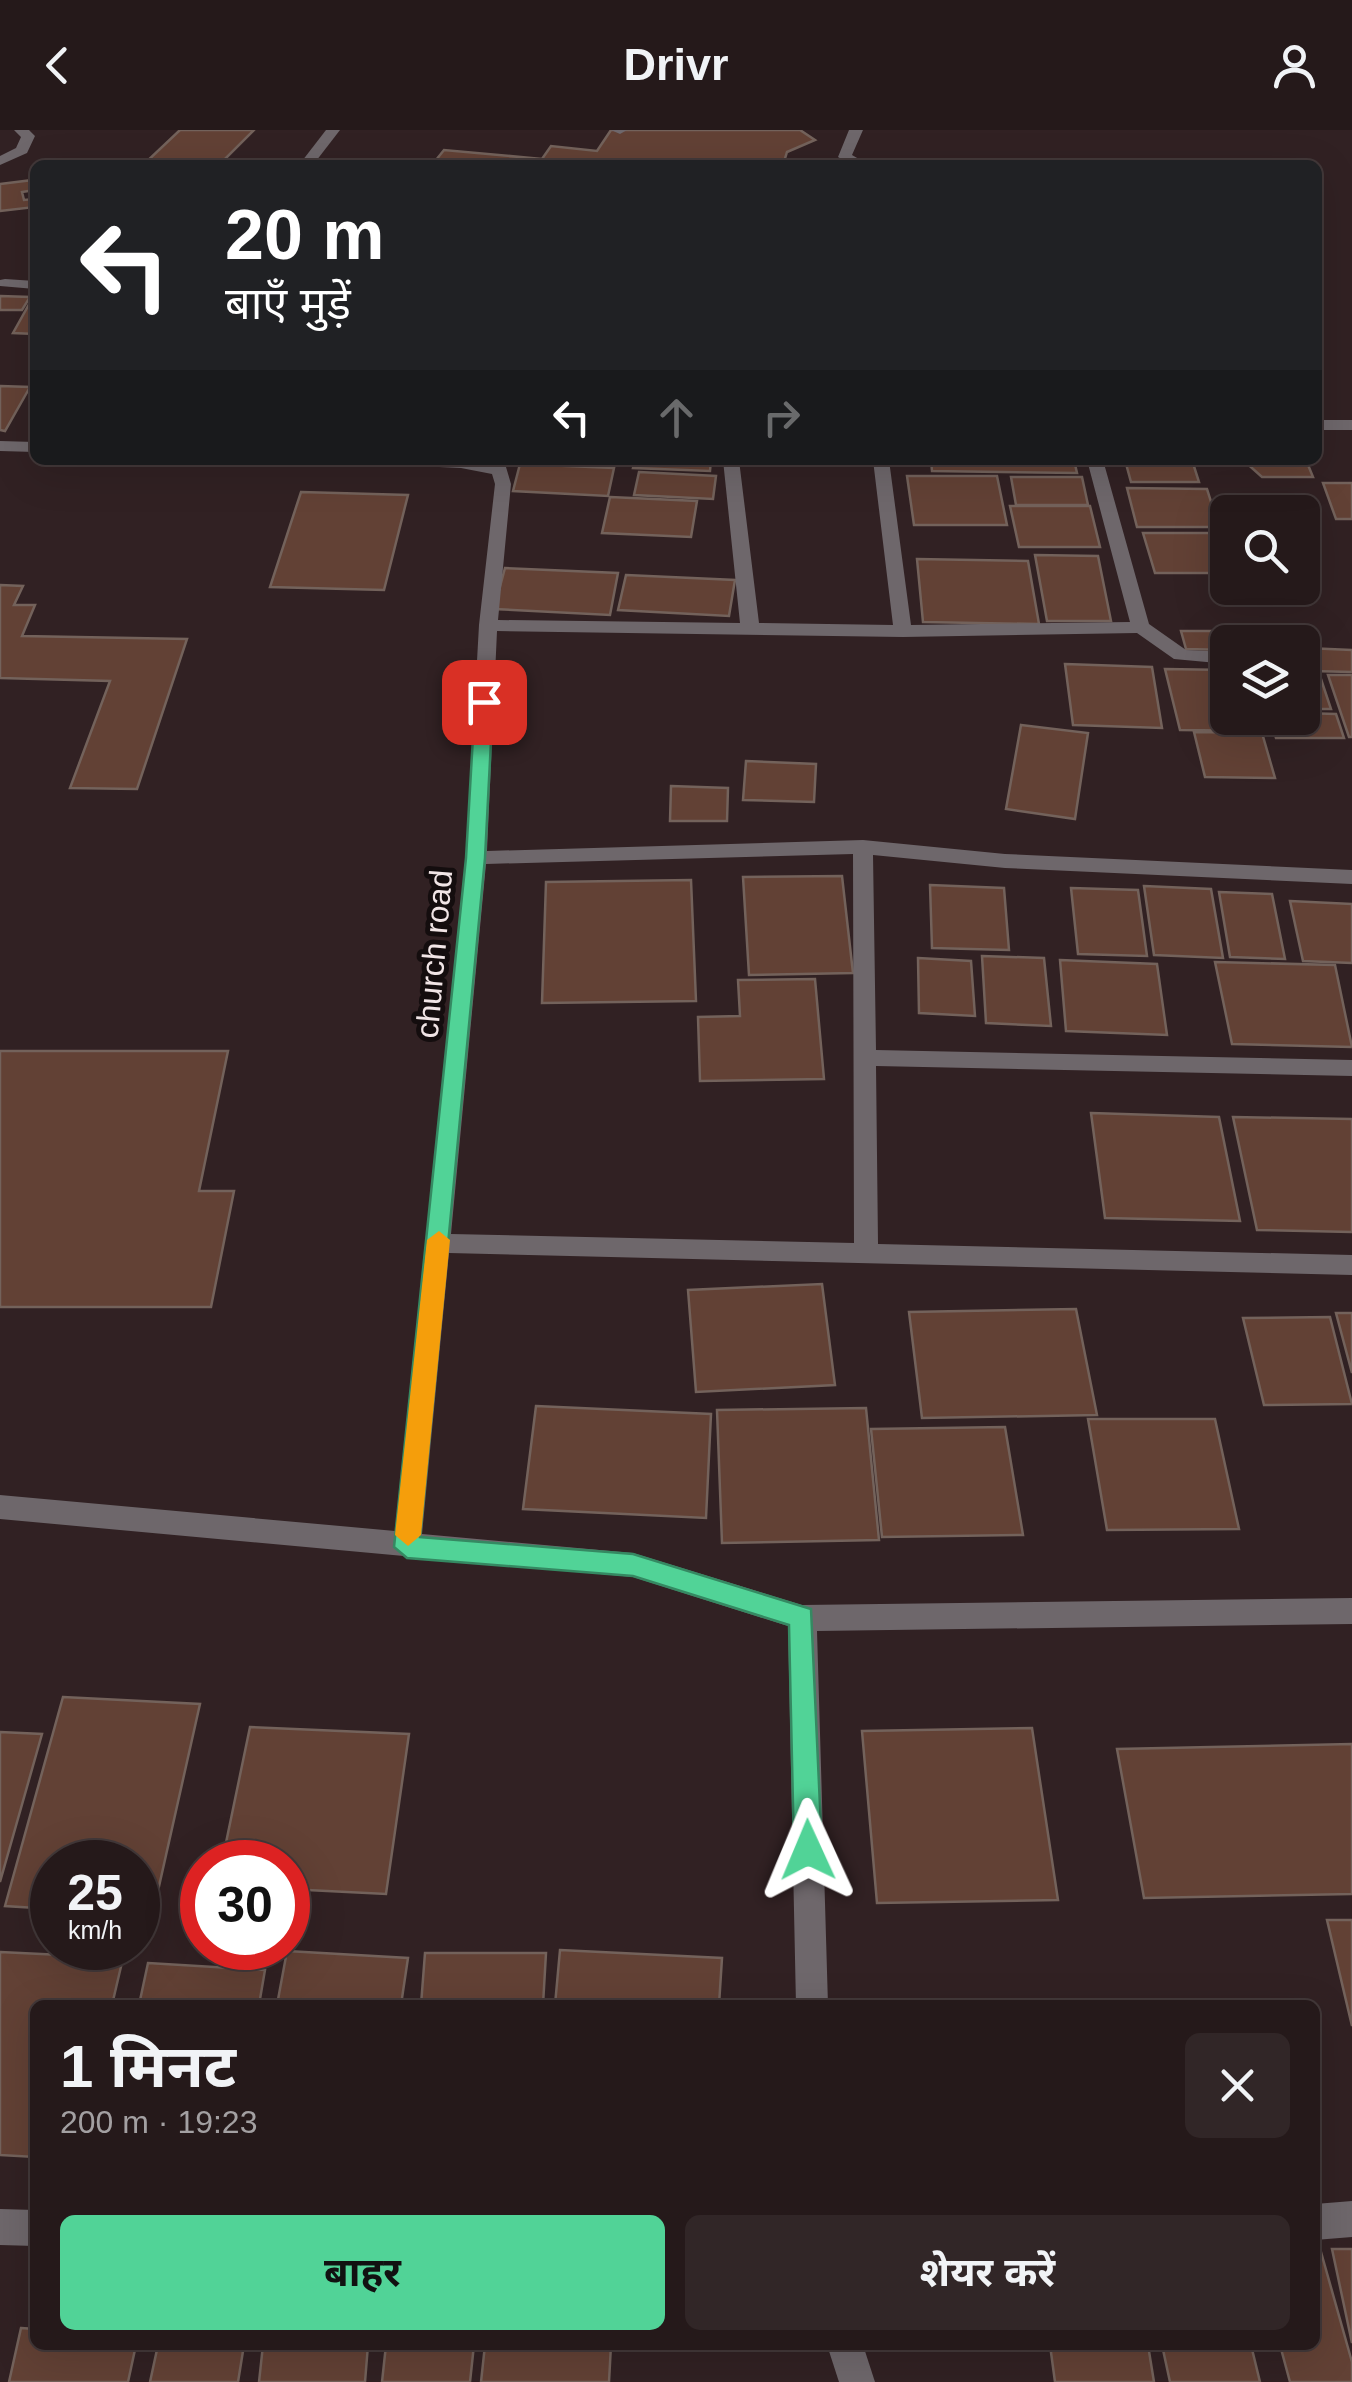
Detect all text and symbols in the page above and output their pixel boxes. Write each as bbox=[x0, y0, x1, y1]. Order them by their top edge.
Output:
icon: back bbox=[30, 38, 85, 93]
icon: person bbox=[1267, 38, 1322, 93]
text: Drivr bbox=[623, 39, 729, 90]
text: 20 m bbox=[225, 196, 385, 274]
icon: left bbox=[60, 200, 190, 330]
text: बाएँ मुड़ें bbox=[225, 278, 351, 329]
icon: left bbox=[544, 390, 599, 445]
icon: ahead bbox=[649, 390, 704, 445]
icon: right bbox=[754, 390, 809, 445]
map controls bbox=[1210, 495, 1320, 735]
button: search bbox=[1210, 495, 1320, 605]
button: layers bbox=[1210, 625, 1320, 735]
pin bbox=[442, 660, 527, 745]
icon: arrive bbox=[457, 675, 512, 730]
street label: church road bbox=[409, 868, 459, 1040]
position arrow bbox=[756, 1798, 860, 1902]
speed limit sign: 30 bbox=[180, 1840, 310, 1970]
text: 25 bbox=[67, 1865, 123, 1921]
text: km/h bbox=[68, 1916, 122, 1944]
text: 1 मिनट bbox=[60, 2033, 236, 2100]
button: close bbox=[1185, 2033, 1290, 2138]
text: 200 m · 19:23 bbox=[60, 2104, 257, 2140]
button: बाहर bbox=[60, 2215, 665, 2330]
button: शेयर करें bbox=[685, 2215, 1290, 2330]

